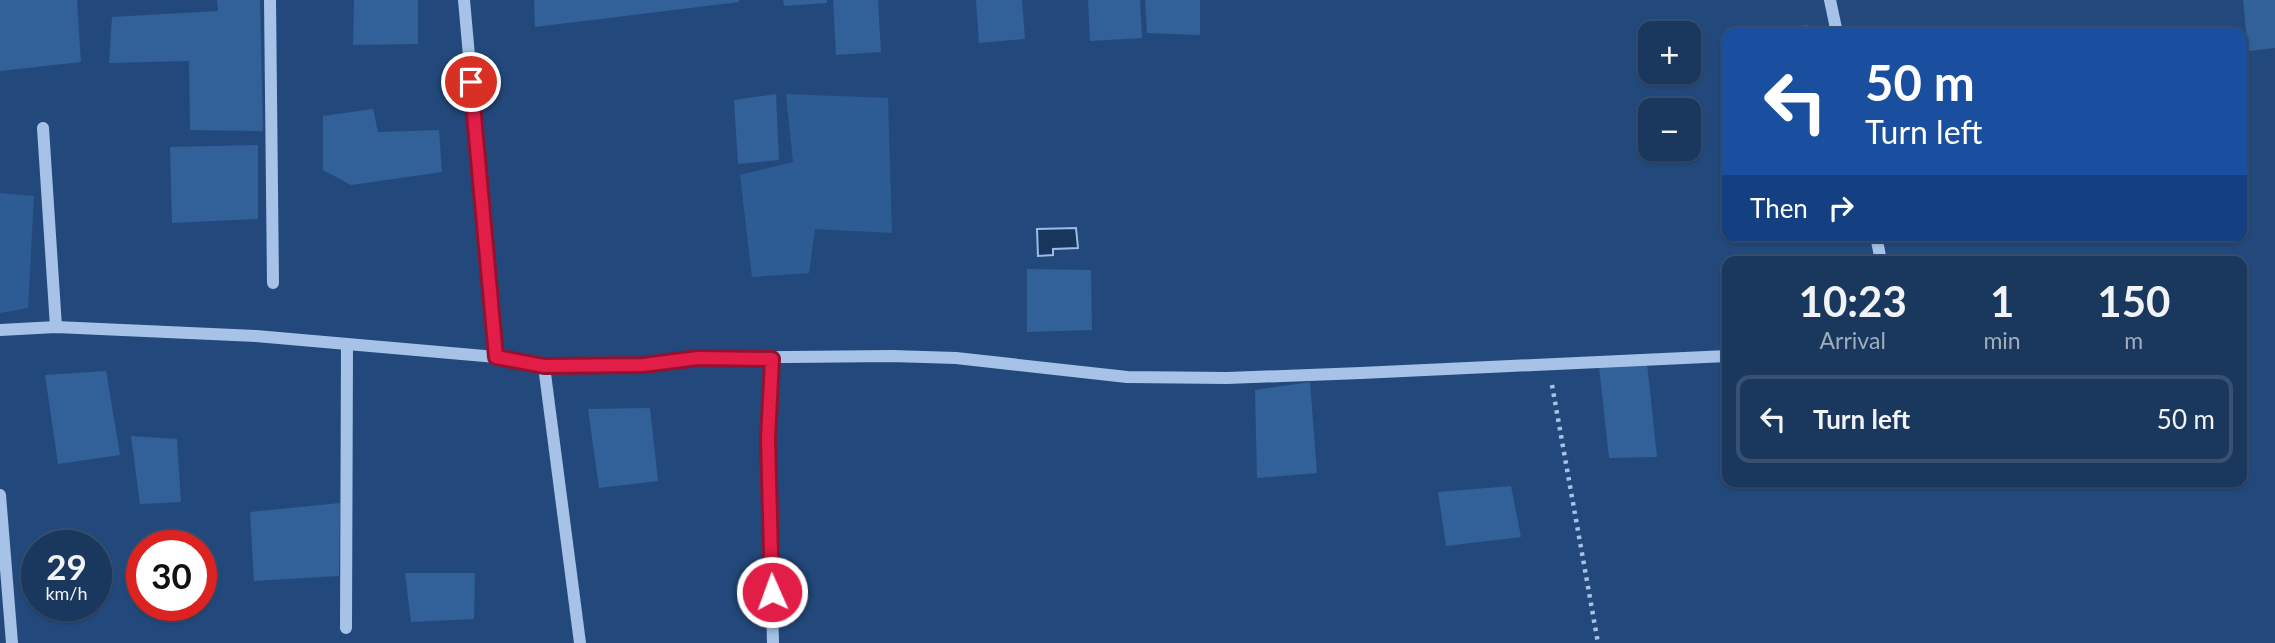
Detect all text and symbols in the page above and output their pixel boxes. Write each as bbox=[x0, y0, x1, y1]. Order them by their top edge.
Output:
map controls bbox=[1638, 21, 1701, 161]
button: + bbox=[1638, 21, 1701, 84]
pin bbox=[441, 52, 501, 112]
text: 50 m bbox=[1865, 53, 1975, 111]
icon: left bbox=[1750, 56, 1841, 147]
icon: arrive bbox=[452, 63, 490, 101]
button: − bbox=[1638, 98, 1701, 161]
text: Turn left bbox=[1865, 112, 1982, 151]
icon: right bbox=[1822, 189, 1860, 227]
text: Then bbox=[1750, 192, 1808, 224]
text: 10:23 bbox=[1799, 276, 1907, 326]
text: 1 bbox=[1990, 276, 2014, 326]
text: 150 bbox=[2097, 276, 2170, 326]
text: Arrival bbox=[1820, 326, 1886, 354]
text: min bbox=[1983, 326, 2021, 354]
text: m bbox=[2124, 326, 2143, 354]
icon: left bbox=[1754, 400, 1792, 438]
text: Turn left bbox=[1813, 403, 1910, 435]
text: 50 m bbox=[2157, 403, 2215, 435]
speed limit sign: 30 bbox=[126, 530, 217, 621]
text: 29 bbox=[46, 545, 87, 587]
position arrow bbox=[735, 555, 809, 629]
text: km/h bbox=[45, 582, 88, 604]

